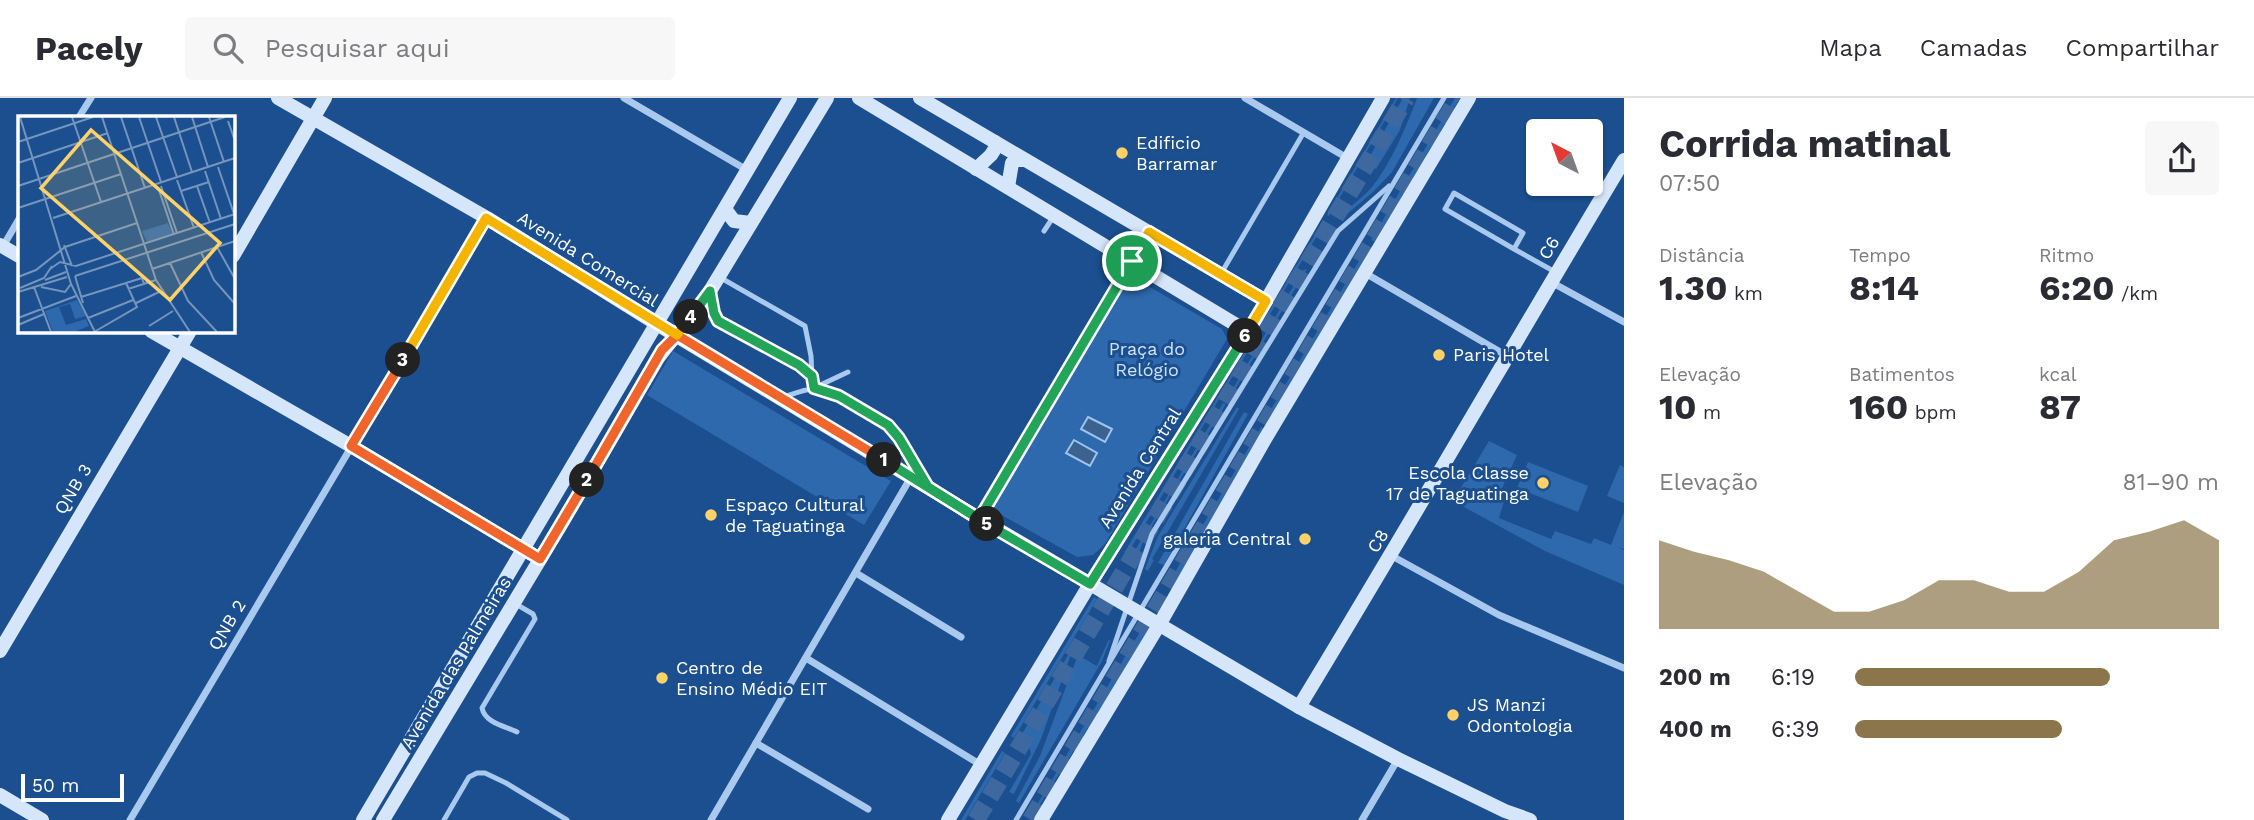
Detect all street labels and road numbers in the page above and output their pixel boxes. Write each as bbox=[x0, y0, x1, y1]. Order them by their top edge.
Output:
street label: Avenida Comercial bbox=[514, 207, 663, 311]
street label: C6 bbox=[1534, 232, 1564, 263]
street label: Avenida Central bbox=[1094, 403, 1185, 532]
street label: QNB 3 bbox=[49, 460, 96, 518]
street label: C8 bbox=[1363, 525, 1393, 556]
street label: Avenida das Palmeiras bbox=[396, 573, 515, 753]
street label: QNB 2 bbox=[203, 596, 250, 654]

